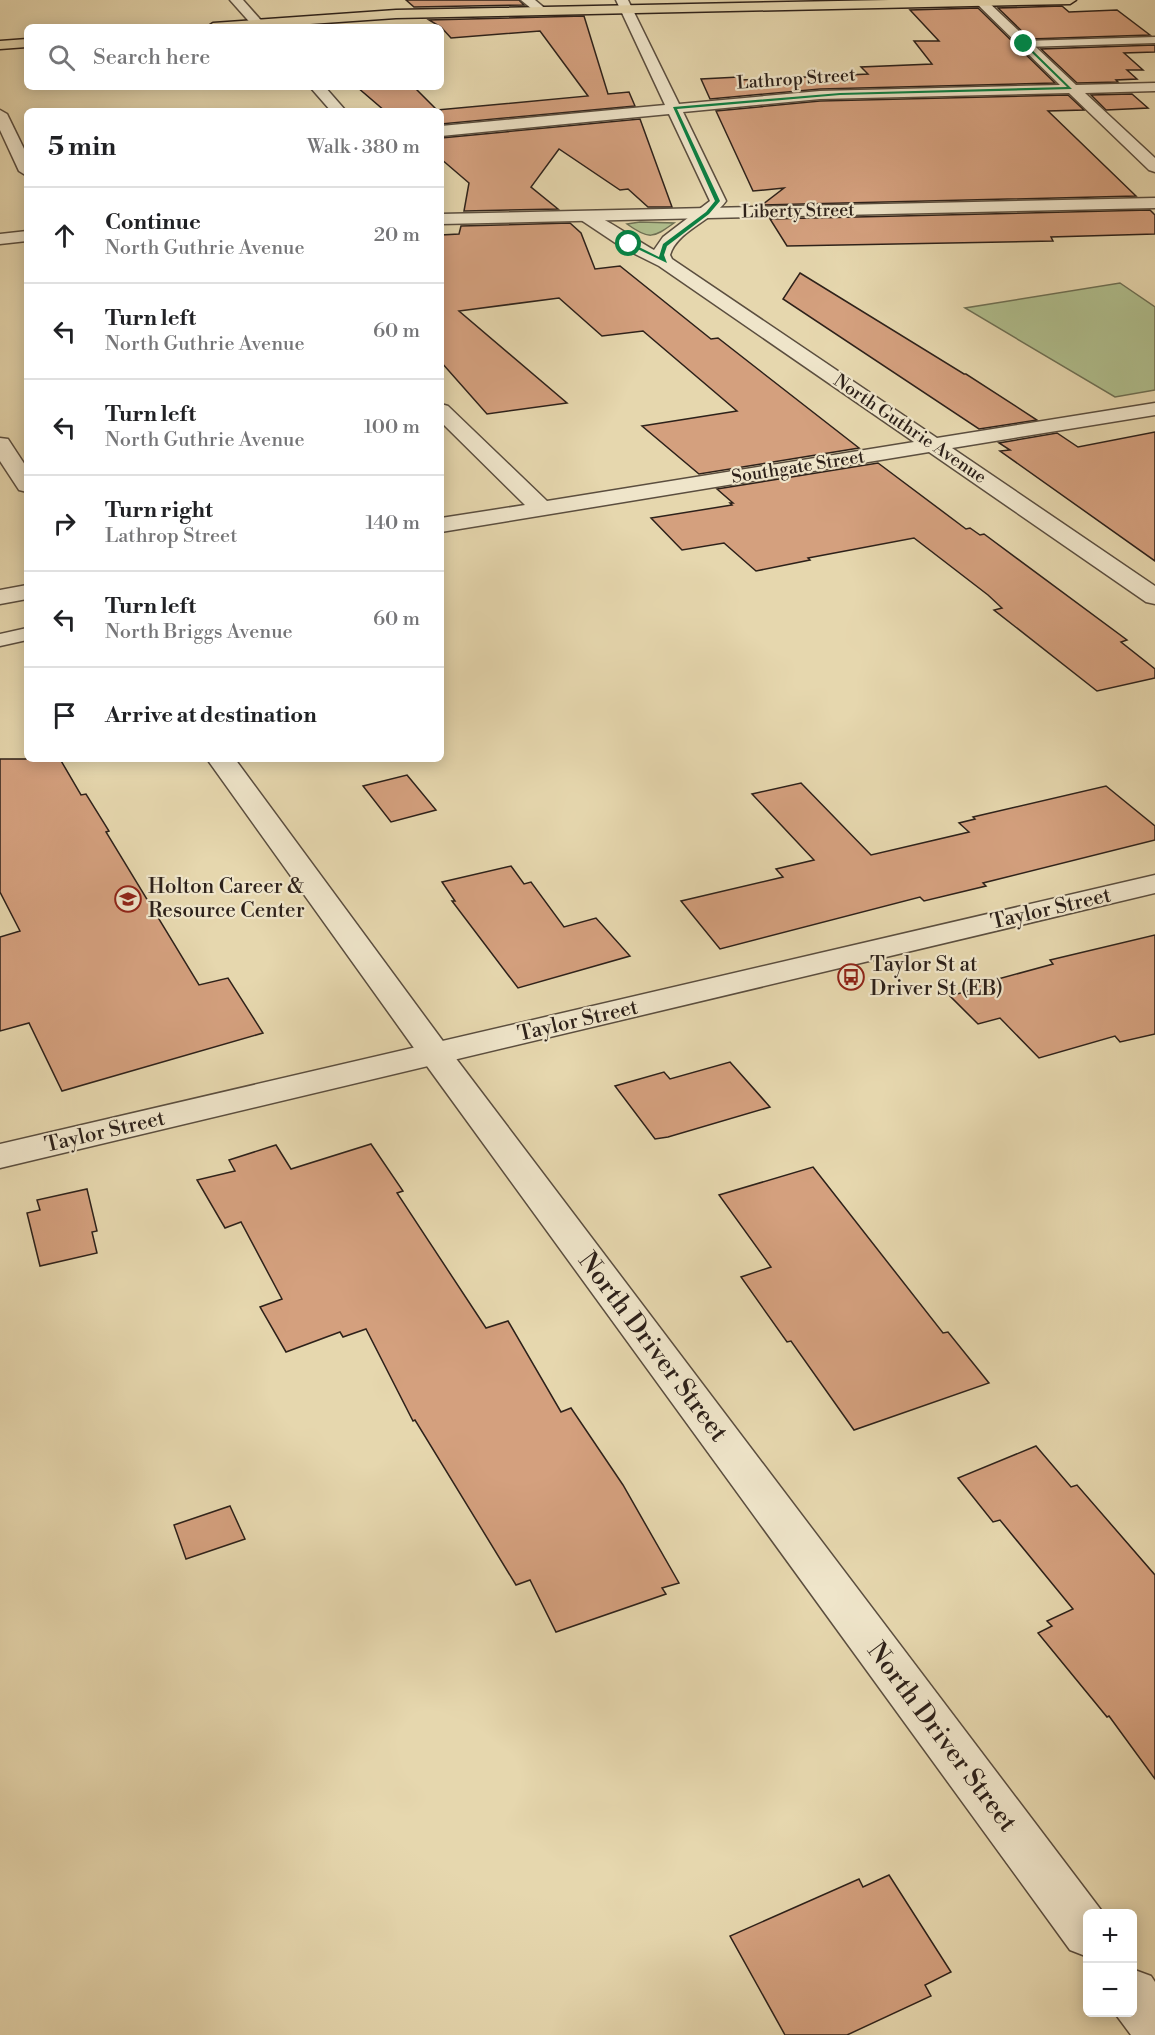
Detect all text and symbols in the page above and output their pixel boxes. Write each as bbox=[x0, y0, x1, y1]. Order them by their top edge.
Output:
search box bbox=[24, 24, 444, 90]
route end bbox=[1010, 30, 1036, 56]
icon: search bbox=[45, 41, 78, 74]
text: Search here bbox=[93, 44, 210, 71]
street label: Lathrop Street bbox=[736, 63, 857, 95]
text: 5 min bbox=[48, 131, 116, 163]
text: Walk · 380 m bbox=[307, 135, 420, 160]
street label: Liberty Street bbox=[741, 199, 855, 223]
text: Continue bbox=[105, 209, 201, 236]
icon: ahead bbox=[48, 219, 81, 252]
text: 20 m bbox=[374, 223, 420, 248]
route start bbox=[615, 230, 641, 256]
text: North Guthrie Avenue bbox=[105, 236, 305, 261]
text: Turn left bbox=[105, 305, 196, 332]
icon: left bbox=[48, 315, 81, 348]
text: 60 m bbox=[373, 319, 420, 344]
text: North Guthrie Avenue bbox=[105, 332, 305, 357]
street label: North Guthrie Avenue bbox=[829, 369, 991, 489]
text: Turn left bbox=[105, 401, 196, 428]
icon: left bbox=[48, 411, 81, 444]
text: 100 m bbox=[364, 415, 420, 440]
text: North Guthrie Avenue bbox=[105, 428, 305, 453]
street label: Southgate Street bbox=[730, 445, 867, 489]
text: Turn right bbox=[105, 497, 213, 524]
icon: right bbox=[48, 507, 81, 540]
text: 140 m bbox=[365, 511, 420, 536]
text: Lathrop Street bbox=[105, 524, 237, 549]
text: Turn left bbox=[105, 593, 196, 620]
icon: left bbox=[48, 603, 81, 636]
text: 60 m bbox=[373, 607, 420, 632]
text: North Briggs Avenue bbox=[105, 620, 293, 645]
icon: arrive bbox=[48, 699, 81, 732]
text: Arrive at destination bbox=[105, 702, 317, 729]
place label: Holton Career & Resource Center bbox=[148, 874, 305, 924]
street label: Taylor Street bbox=[988, 882, 1114, 935]
school or university icon: Holton Career & Resource Center bbox=[113, 884, 143, 914]
place label: Taylor St at Driver St (EB) bbox=[870, 952, 1003, 1002]
bus stop icon: Taylor St at Driver St (EB) bbox=[836, 962, 866, 992]
street label: Taylor Street bbox=[515, 994, 641, 1047]
street label: Taylor Street bbox=[42, 1105, 168, 1158]
street label: North Driver Street bbox=[571, 1246, 735, 1448]
street label: North Driver Street bbox=[860, 1636, 1024, 1838]
map controls bbox=[1083, 1909, 1137, 2017]
button: + bbox=[1083, 1909, 1137, 1963]
button: − bbox=[1083, 1963, 1137, 2017]

